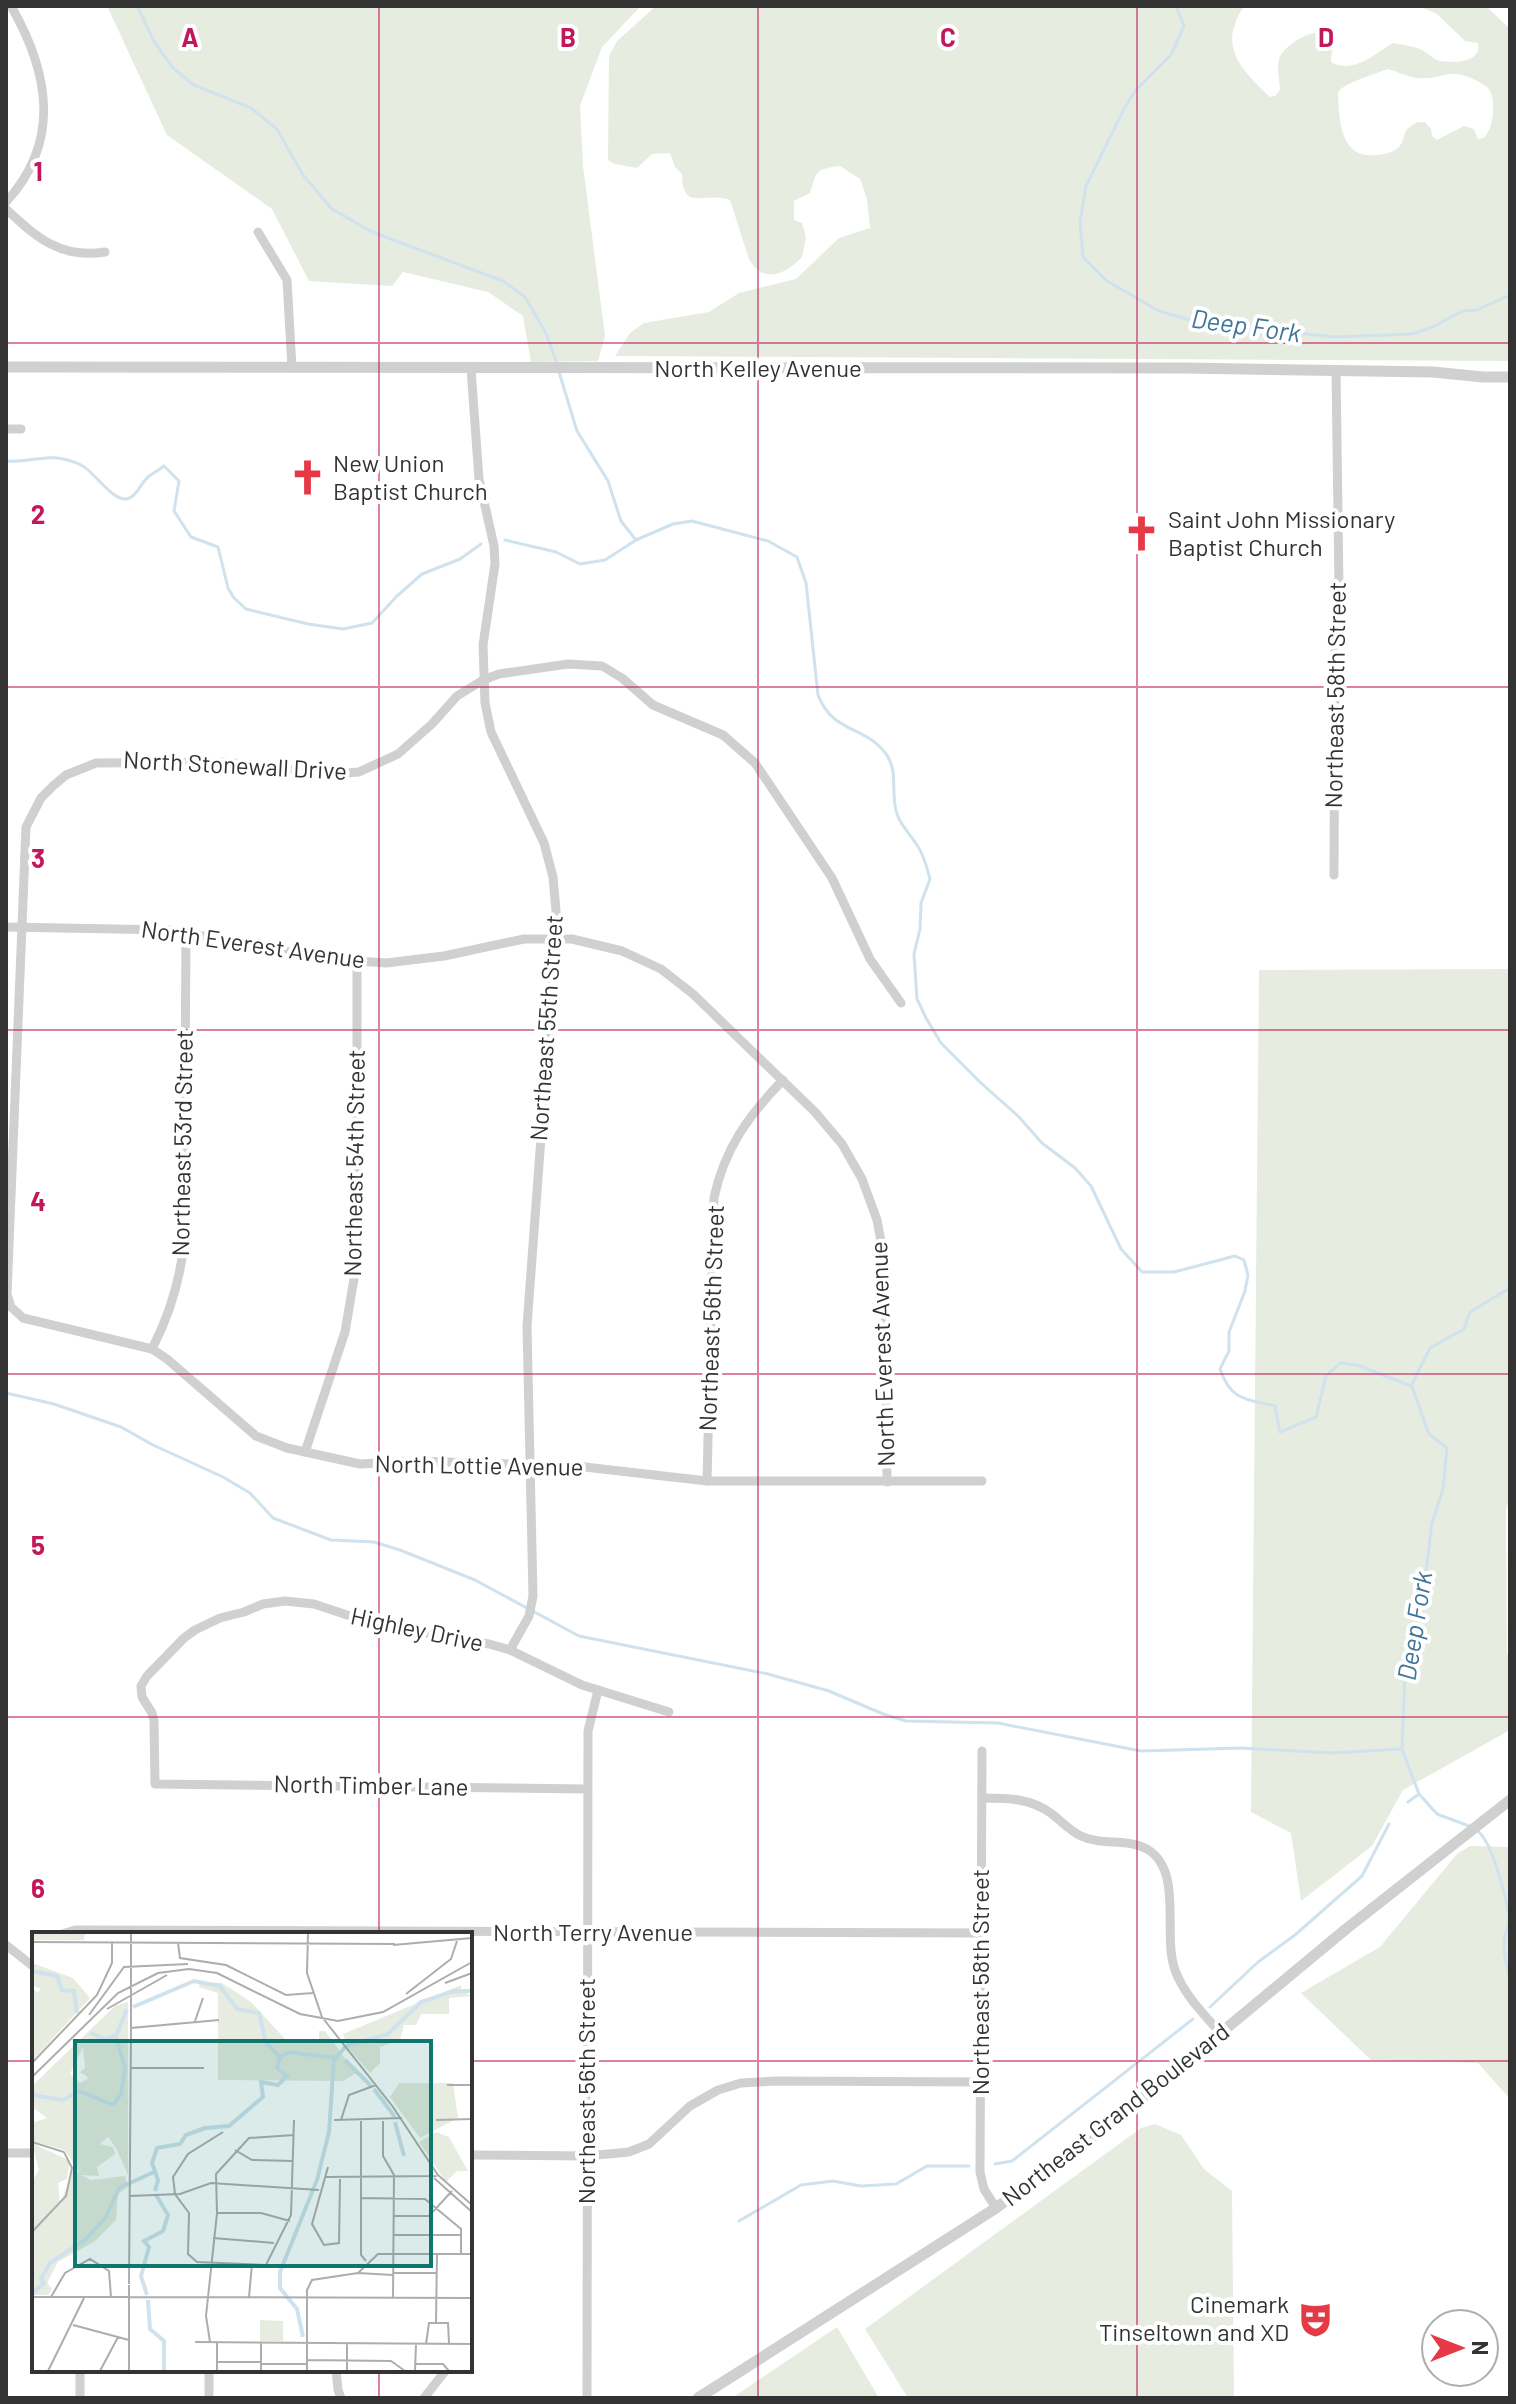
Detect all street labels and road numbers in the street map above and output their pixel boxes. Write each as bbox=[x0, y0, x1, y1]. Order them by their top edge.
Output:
street label: North Kelley Avenue bbox=[654, 353, 862, 382]
street label: Northeast 58th Street bbox=[1318, 581, 1351, 809]
street label: North Stonewall Drive bbox=[122, 744, 348, 785]
street label: North Everest Avenue bbox=[139, 913, 367, 974]
street label: Northeast 55th Street bbox=[523, 914, 568, 1142]
street label: Northeast 53rd Street bbox=[165, 1029, 198, 1257]
street label: Northeast 54th Street bbox=[337, 1049, 370, 1277]
street label: Northeast 56th Street bbox=[692, 1204, 729, 1432]
street label: North Everest Avenue bbox=[863, 1241, 900, 1467]
street label: North Lottie Avenue bbox=[374, 1448, 584, 1481]
street label: Highley Drive bbox=[348, 1600, 486, 1657]
street label: North Timber Lane bbox=[273, 1768, 469, 1801]
street label: Northeast 58th Street bbox=[965, 1869, 994, 2095]
street label: North Terry Avenue bbox=[493, 1917, 693, 1946]
street label: Northeast 56th Street bbox=[571, 1978, 600, 2204]
street label: Northeast Grand Boulevard bbox=[996, 2016, 1234, 2212]

